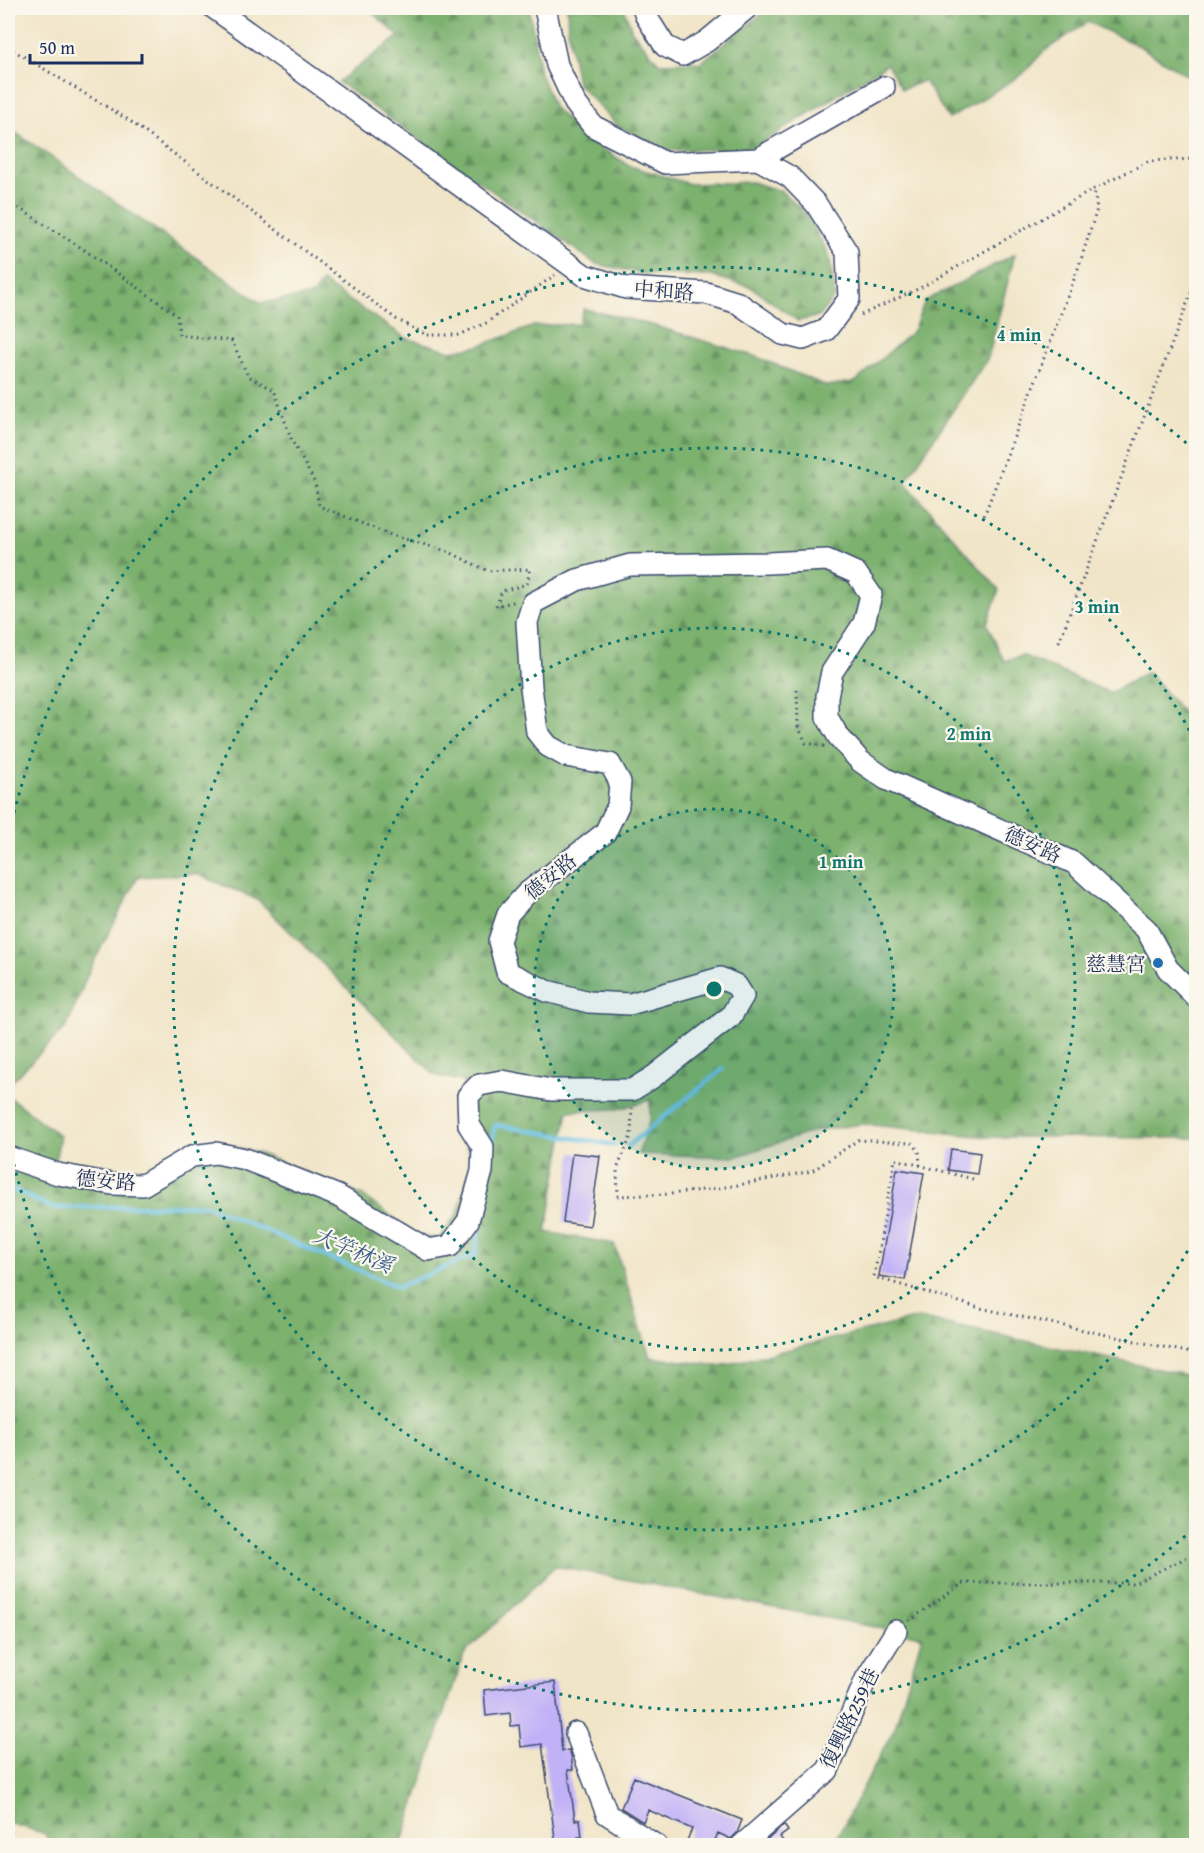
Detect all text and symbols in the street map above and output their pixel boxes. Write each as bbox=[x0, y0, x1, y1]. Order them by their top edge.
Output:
scale bar bbox=[30, 27, 142, 65]
text: 50 m bbox=[39, 34, 75, 61]
street label: 中和路 bbox=[633, 273, 695, 307]
text: 4 min bbox=[997, 321, 1042, 348]
text: 3 min bbox=[1075, 593, 1120, 620]
text: 2 min bbox=[947, 720, 992, 747]
street label: 德安路 bbox=[1000, 819, 1066, 869]
street label: 德安路 bbox=[518, 846, 582, 906]
text: 1 min bbox=[819, 848, 864, 875]
place label: 慈慧宮 bbox=[1086, 949, 1146, 978]
marker: 慈慧宮 bbox=[1151, 956, 1165, 970]
centre of rings bbox=[704, 979, 724, 999]
street label: 德安路 bbox=[75, 1163, 137, 1197]
water label: 大竿林溪 bbox=[308, 1219, 400, 1281]
street label: 復興路259巷 bbox=[812, 1663, 886, 1773]

